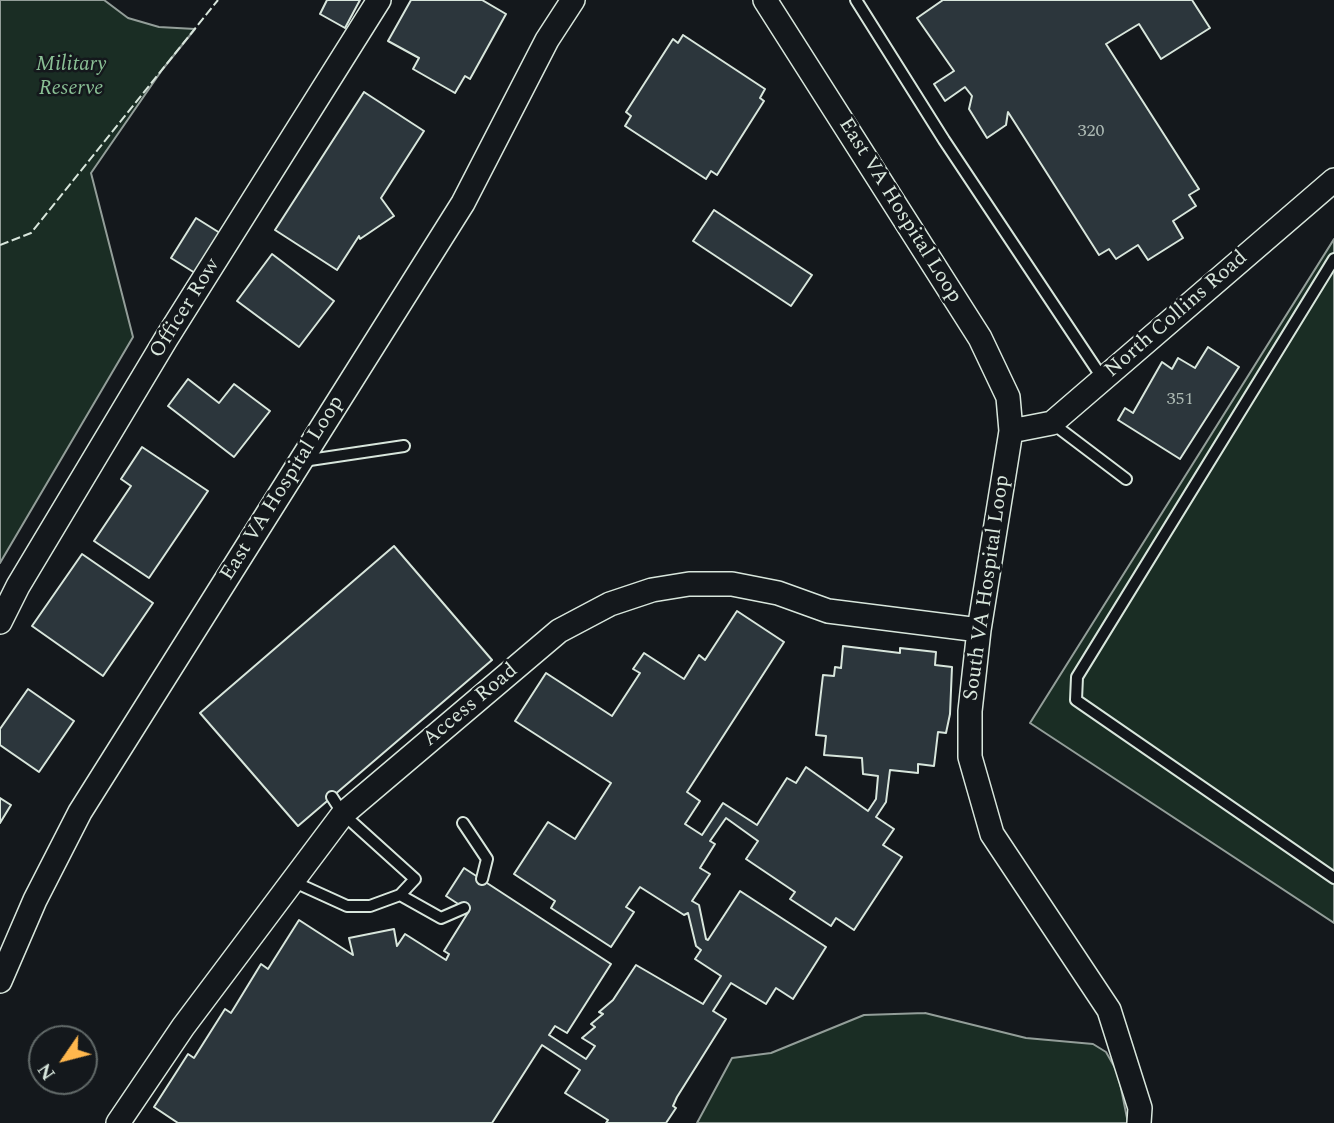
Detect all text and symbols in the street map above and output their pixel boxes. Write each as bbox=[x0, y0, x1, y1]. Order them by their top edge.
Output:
park label: Military Reserve bbox=[36, 53, 106, 103]
street label: East VA Hospital Loop bbox=[832, 114, 966, 308]
house number: 320 bbox=[1078, 121, 1104, 143]
street label: North Collins Road bbox=[1101, 246, 1253, 384]
street label: Officer Row bbox=[145, 254, 227, 364]
house number: 351 bbox=[1167, 389, 1193, 411]
street label: East VA Hospital Loop bbox=[216, 392, 350, 586]
street label: South VA Hospital Loop bbox=[960, 474, 1016, 702]
street label: Access Road bbox=[418, 659, 524, 753]
north arrow bbox=[28, 1025, 98, 1095]
text: N bbox=[31, 1057, 63, 1086]

